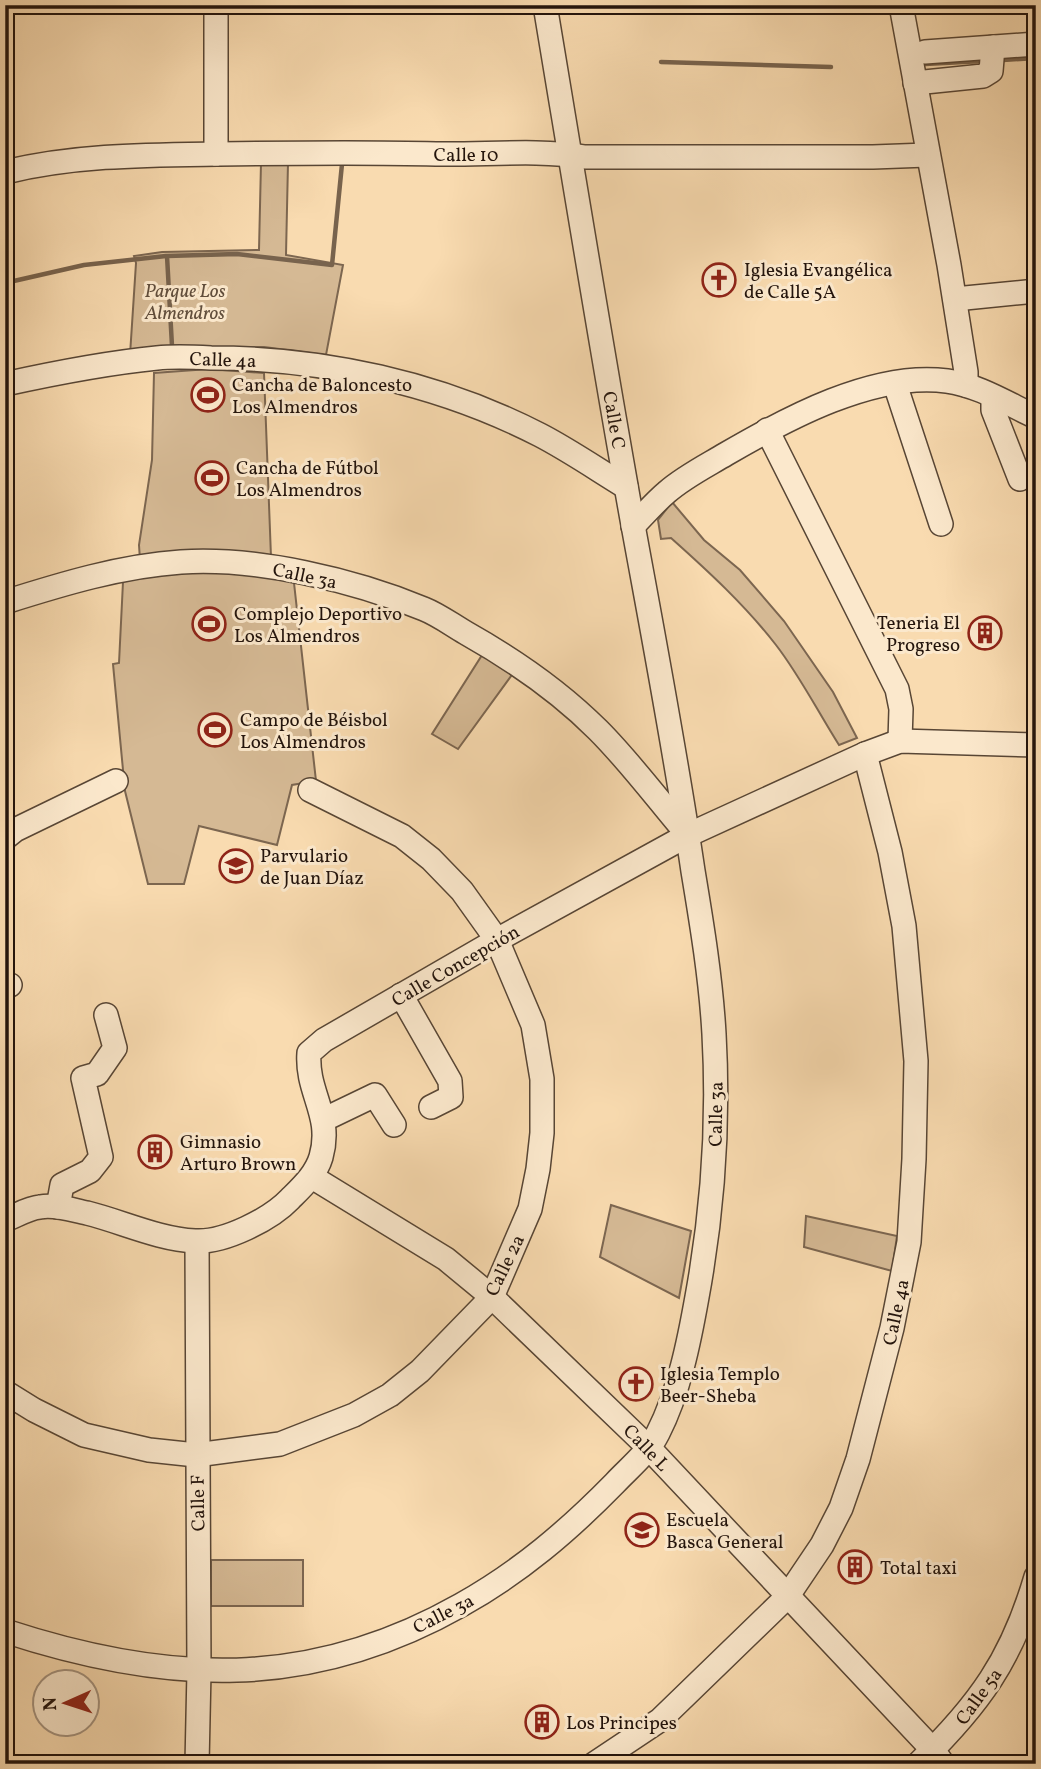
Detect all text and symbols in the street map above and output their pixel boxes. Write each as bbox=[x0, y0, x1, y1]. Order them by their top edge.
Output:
street label: Calle 10 bbox=[434, 143, 498, 169]
place label: Iglesia Evangélica de Calle 5A bbox=[744, 258, 893, 306]
church icon: Iglesia Evangélica de Calle 5A bbox=[700, 261, 738, 299]
park label: Parque Los Almendros bbox=[144, 279, 226, 327]
street label: Calle 4a bbox=[189, 347, 257, 375]
place label: Cancha de Baloncesto Los Almendros bbox=[232, 373, 412, 421]
sports icon: Cancha de Baloncesto Los Almendros bbox=[189, 376, 227, 414]
street label: Calle C bbox=[595, 389, 631, 451]
place label: Cancha de Fútbol Los Almendros bbox=[236, 456, 379, 504]
sports icon: Cancha de Fútbol Los Almendros bbox=[193, 459, 231, 497]
street label: Calle 3a bbox=[270, 557, 339, 596]
place label: Complejo Deportivo Los Almendros bbox=[234, 602, 402, 650]
sports icon: Complejo Deportivo Los Almendros bbox=[190, 605, 228, 643]
place label: Teneria El Progreso bbox=[877, 611, 960, 659]
building icon: Teneria El Progreso bbox=[966, 614, 1004, 652]
place label: Campo de Béisbol Los Almendros bbox=[240, 708, 388, 756]
sports icon: Campo de Béisbol Los Almendros bbox=[196, 711, 234, 749]
place label: Parvulario de Juan Díaz bbox=[260, 844, 364, 892]
school or university icon: Parvulario de Juan Díaz bbox=[217, 847, 255, 885]
street label: Calle Concepción bbox=[387, 919, 525, 1014]
street label: Calle 3a bbox=[703, 1081, 731, 1147]
place label: Gimnasio Arturo Brown bbox=[180, 1130, 296, 1178]
building icon: Gimnasio Arturo Brown bbox=[136, 1133, 174, 1171]
street label: Calle 2a bbox=[480, 1231, 532, 1301]
street label: Calle 4a bbox=[877, 1277, 917, 1348]
place label: Iglesia Templo Beer-Sheba bbox=[660, 1362, 780, 1410]
church icon: Iglesia Templo Beer-Sheba bbox=[617, 1365, 655, 1403]
street label: Calle L bbox=[617, 1419, 675, 1478]
street label: Calle F bbox=[186, 1474, 212, 1532]
place label: Escuela Basca General bbox=[666, 1508, 784, 1556]
school or university icon: Escuela Basca General bbox=[623, 1511, 661, 1549]
building icon: Total taxi bbox=[836, 1548, 874, 1586]
place label: Total taxi bbox=[880, 1556, 957, 1582]
street label: Calle 3a bbox=[409, 1588, 479, 1641]
street label: Calle 5a bbox=[950, 1663, 1009, 1731]
north arrow bbox=[32, 1668, 102, 1738]
text: N bbox=[38, 1696, 64, 1711]
building icon: Los Principes bbox=[523, 1703, 561, 1741]
place label: Los Principes bbox=[566, 1711, 677, 1737]

